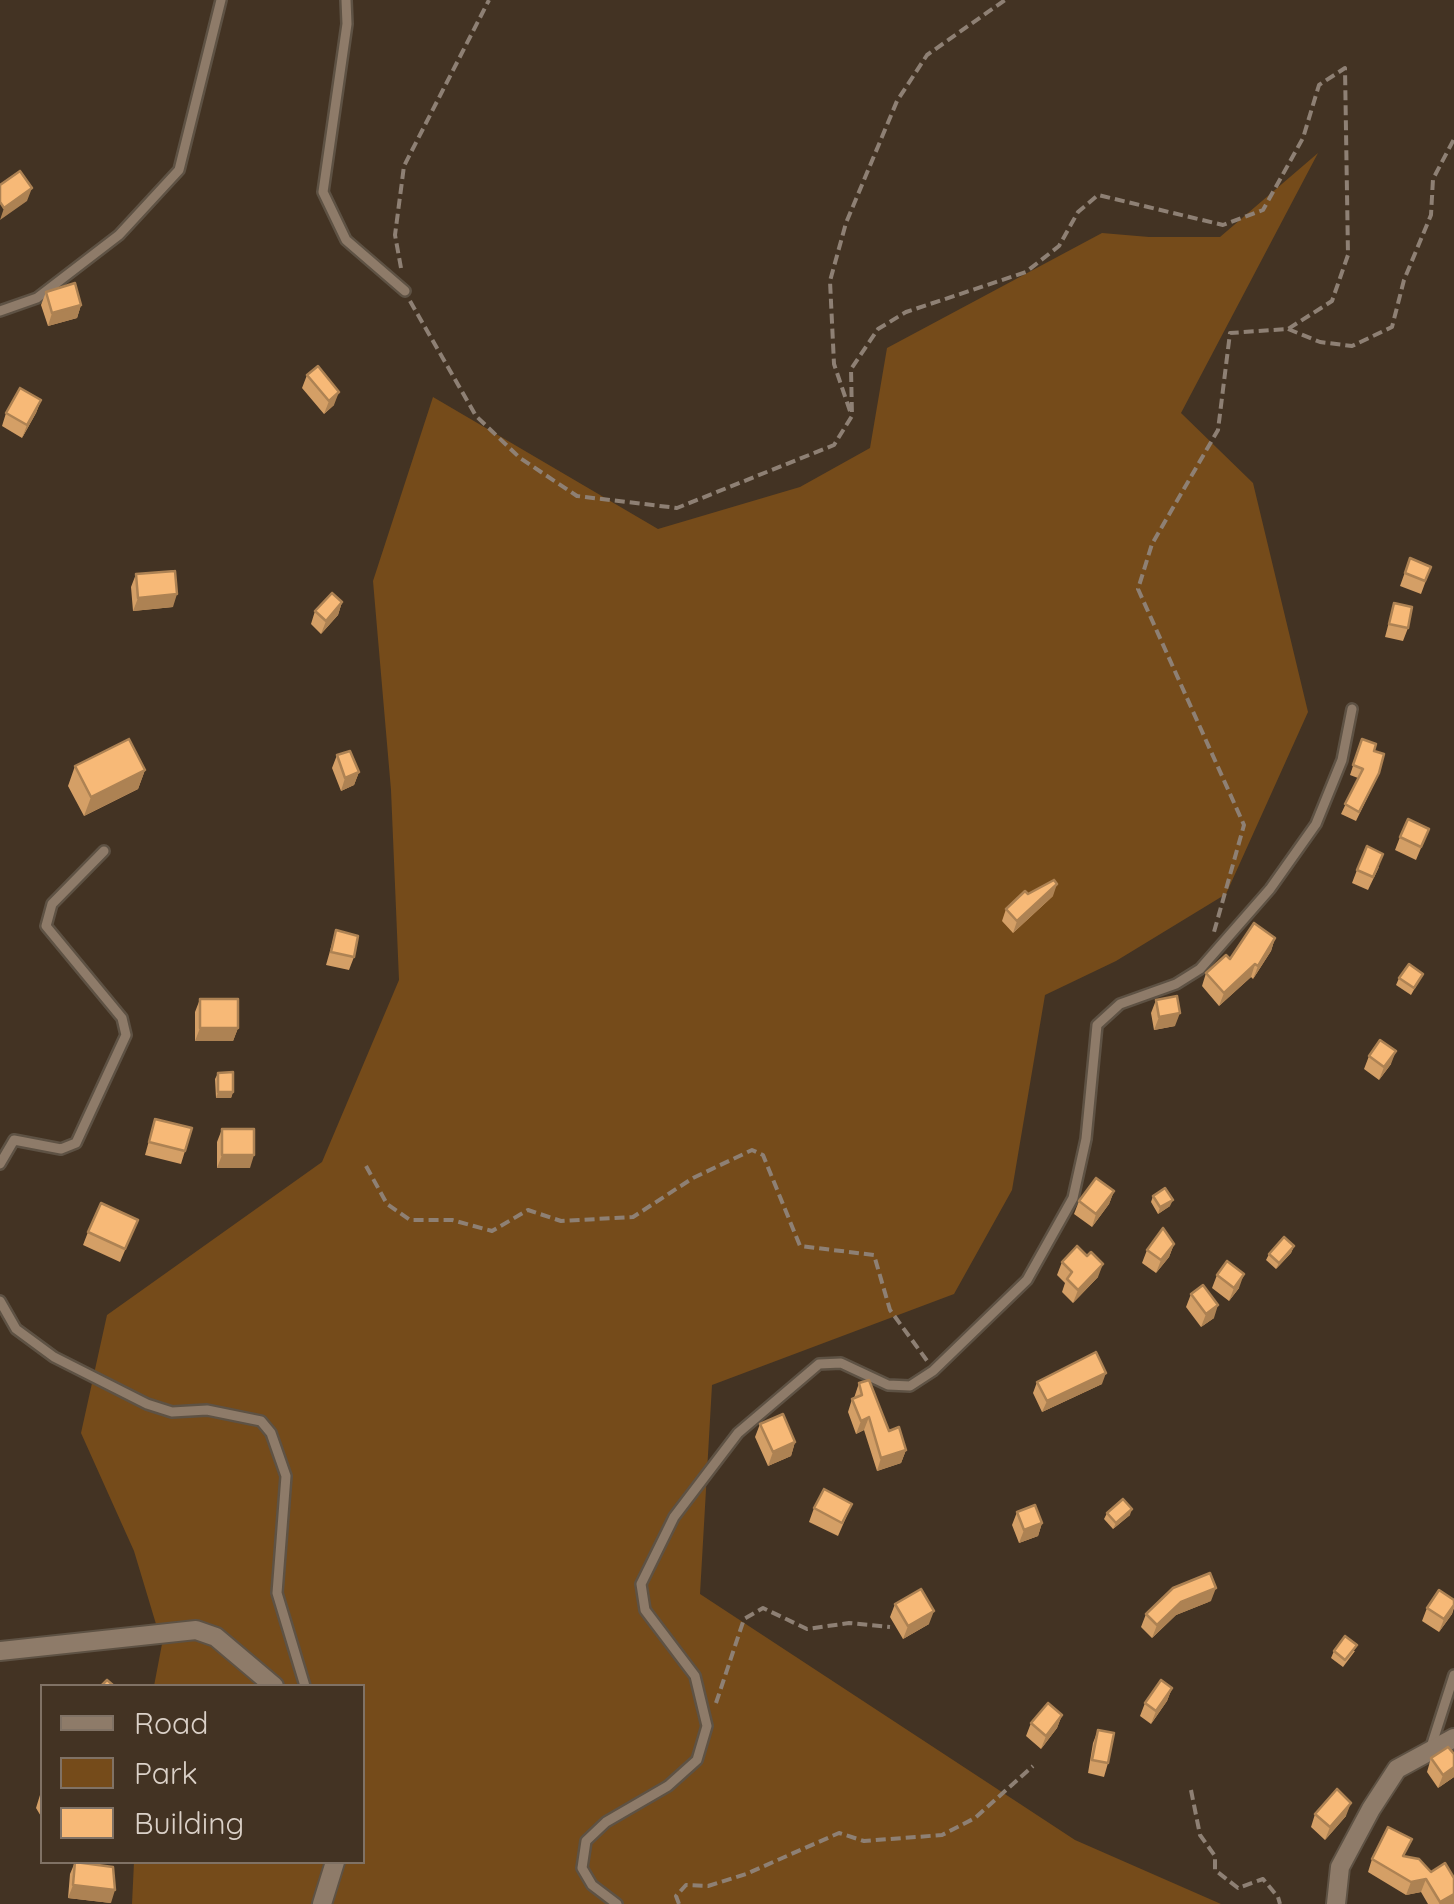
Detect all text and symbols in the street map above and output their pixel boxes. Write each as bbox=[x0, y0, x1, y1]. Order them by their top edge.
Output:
legend bbox=[40, 1684, 365, 1864]
text: Road bbox=[134, 1704, 208, 1742]
text: Park bbox=[134, 1754, 198, 1792]
text: Building bbox=[134, 1804, 244, 1842]

